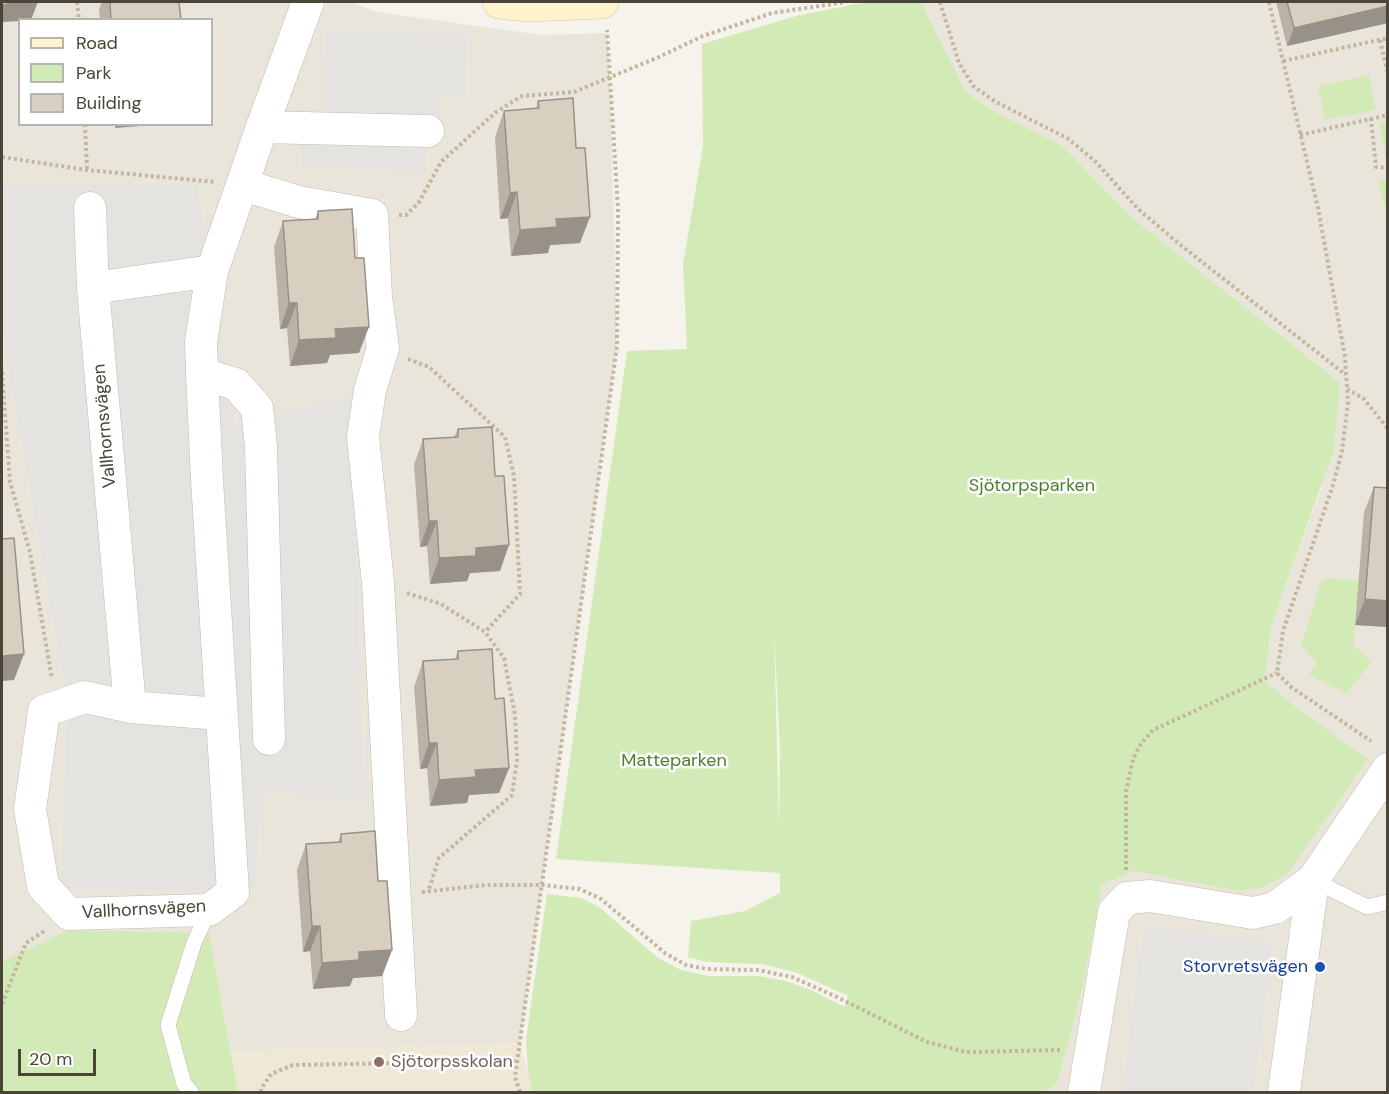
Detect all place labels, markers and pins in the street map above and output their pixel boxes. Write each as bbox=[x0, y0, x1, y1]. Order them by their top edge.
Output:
place label: Storvretsvägen bbox=[1183, 956, 1308, 978]
marker: Storvretsvägen bbox=[1313, 960, 1327, 974]
place label: Sjötorpsskolan bbox=[391, 1051, 513, 1073]
marker: Sjötorpsskolan bbox=[372, 1055, 386, 1069]

